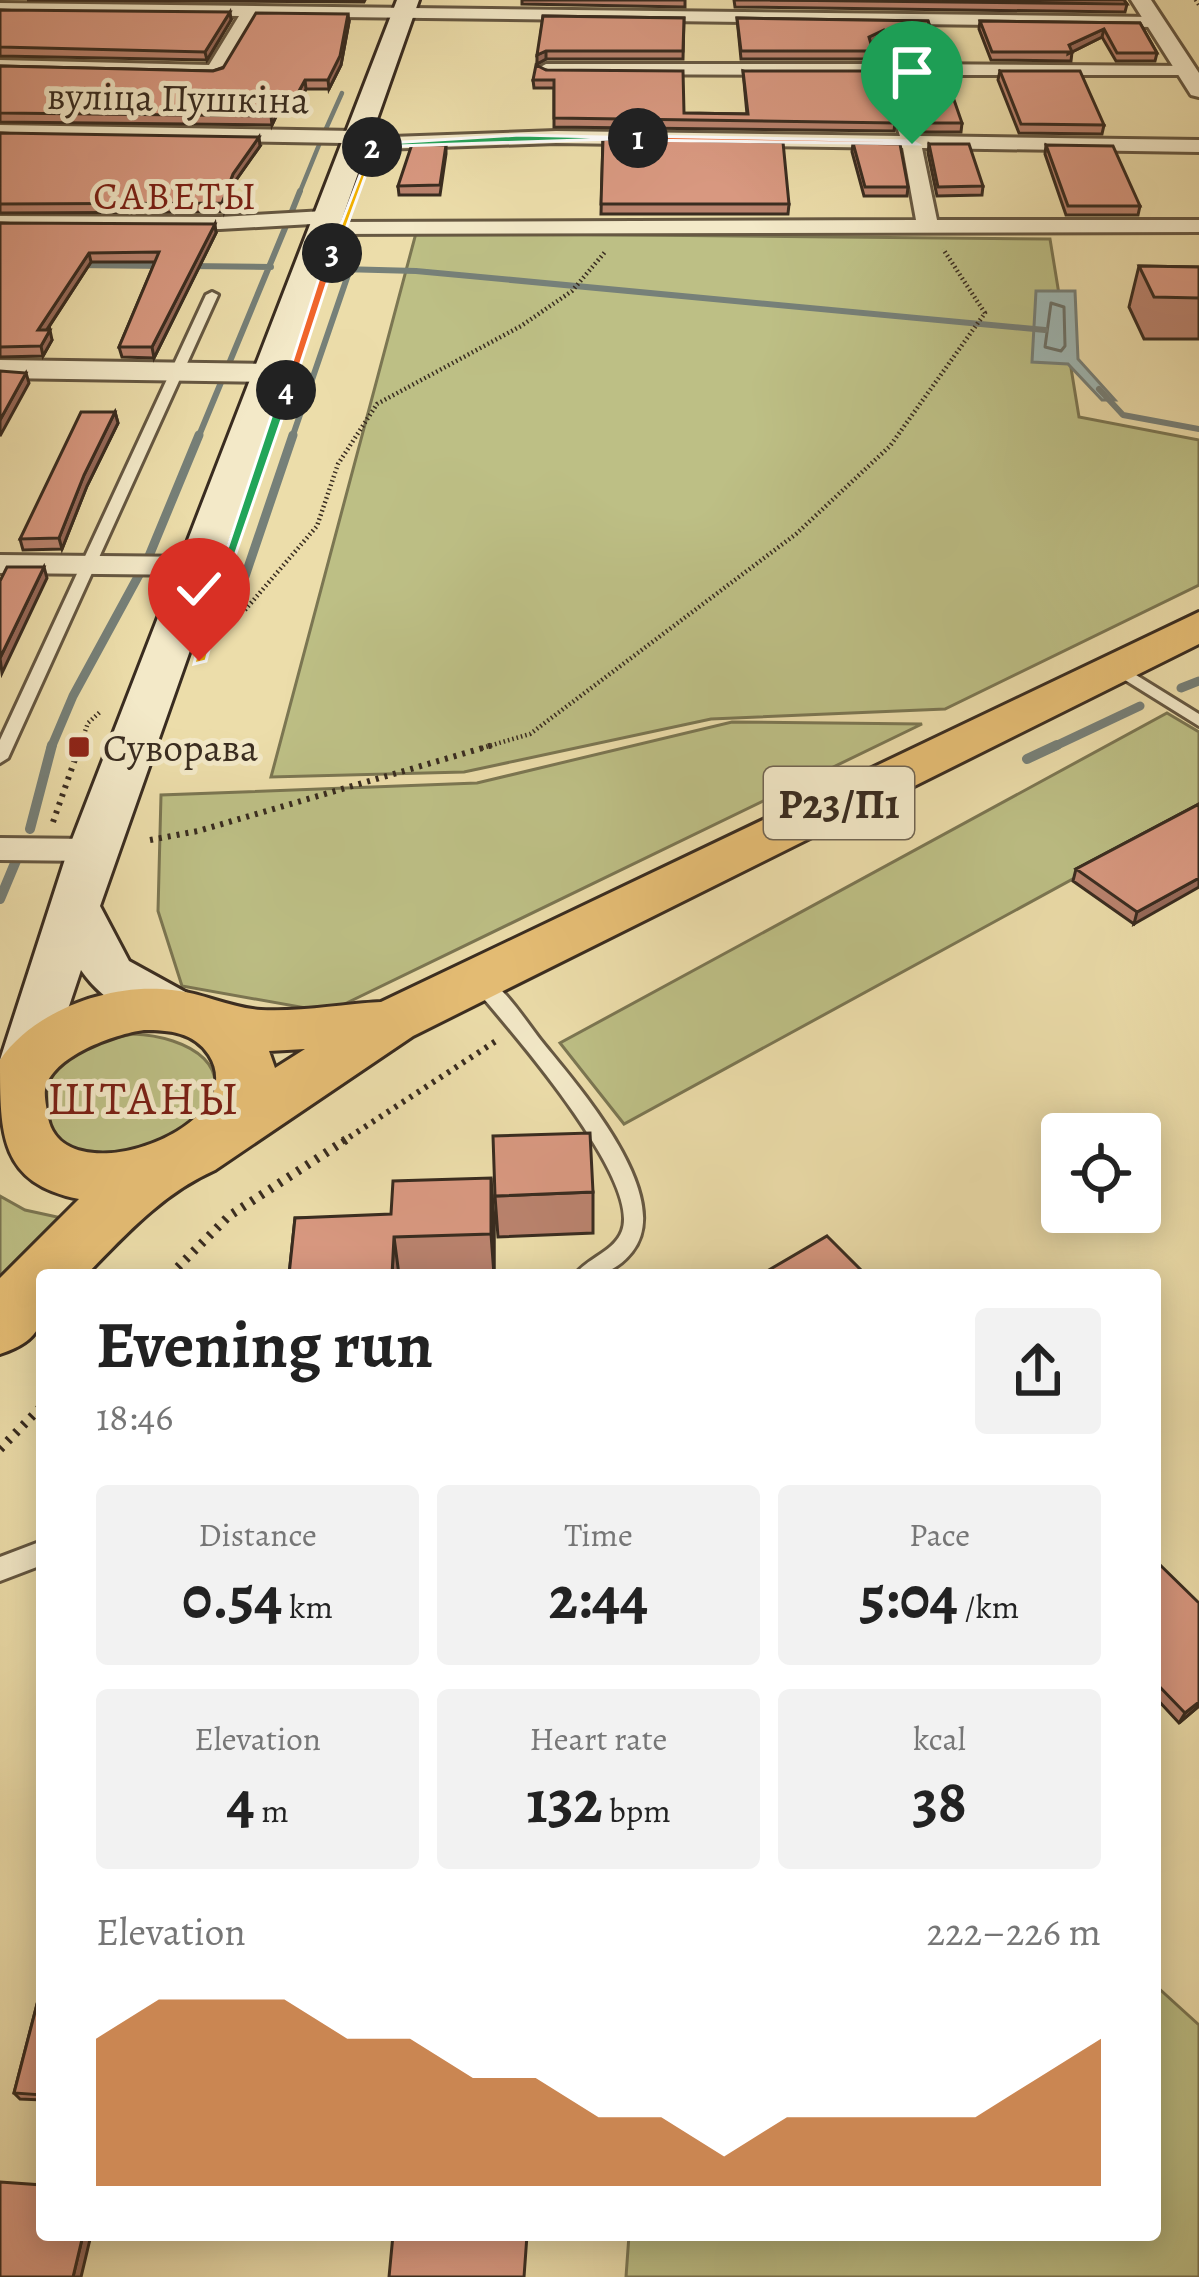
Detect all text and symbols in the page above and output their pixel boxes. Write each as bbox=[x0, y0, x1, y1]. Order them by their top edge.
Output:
pin bbox=[861, 21.0, 963, 144]
icon: arrive bbox=[879, 39, 945, 105]
street label: вуліца Пушкіна bbox=[47, 69, 309, 126]
pin: 1 bbox=[608, 108, 668, 168]
text: 1 bbox=[632, 115, 644, 160]
pin: 2 bbox=[342, 117, 402, 177]
text: 2 bbox=[364, 124, 380, 169]
district label: САВЕТЫ bbox=[93, 169, 259, 222]
pin: 3 bbox=[302, 223, 362, 283]
text: 3 bbox=[325, 230, 339, 275]
pin: 4 bbox=[256, 360, 316, 420]
text: 4 bbox=[278, 367, 294, 412]
pin bbox=[148, 538, 250, 661]
icon: check bbox=[166, 556, 232, 622]
place label: Суворава bbox=[103, 721, 258, 774]
marker: Суворава bbox=[66, 734, 92, 760]
road number: Р23/П1 bbox=[764, 767, 914, 839]
district label: ШТАНЫ bbox=[47, 1065, 241, 1131]
map controls bbox=[1041, 1113, 1161, 1233]
button: locate bbox=[1041, 1113, 1161, 1233]
text: Evening run bbox=[96, 1300, 433, 1390]
button: share bbox=[975, 1308, 1101, 1434]
text: 18:46 bbox=[96, 1390, 173, 1443]
text: Distance bbox=[198, 1512, 317, 1557]
text: Time bbox=[564, 1512, 633, 1557]
text: Pace bbox=[909, 1512, 970, 1557]
text: 0.54 bbox=[182, 1557, 283, 1639]
text: 2:44 bbox=[549, 1557, 648, 1639]
text: 5:04 bbox=[860, 1557, 958, 1639]
text: km bbox=[283, 1584, 333, 1629]
text: /km bbox=[958, 1584, 1019, 1629]
text: Elevation bbox=[194, 1716, 321, 1761]
text: Heart rate bbox=[530, 1716, 667, 1761]
text: kcal bbox=[913, 1716, 966, 1761]
text: 4 bbox=[226, 1761, 255, 1843]
text: 132 bbox=[526, 1761, 603, 1843]
text: 38 bbox=[912, 1761, 967, 1843]
text: m bbox=[255, 1788, 289, 1833]
text: bpm bbox=[603, 1788, 671, 1833]
text: Elevation bbox=[96, 1905, 246, 1958]
text: 222–226 m bbox=[926, 1905, 1101, 1958]

